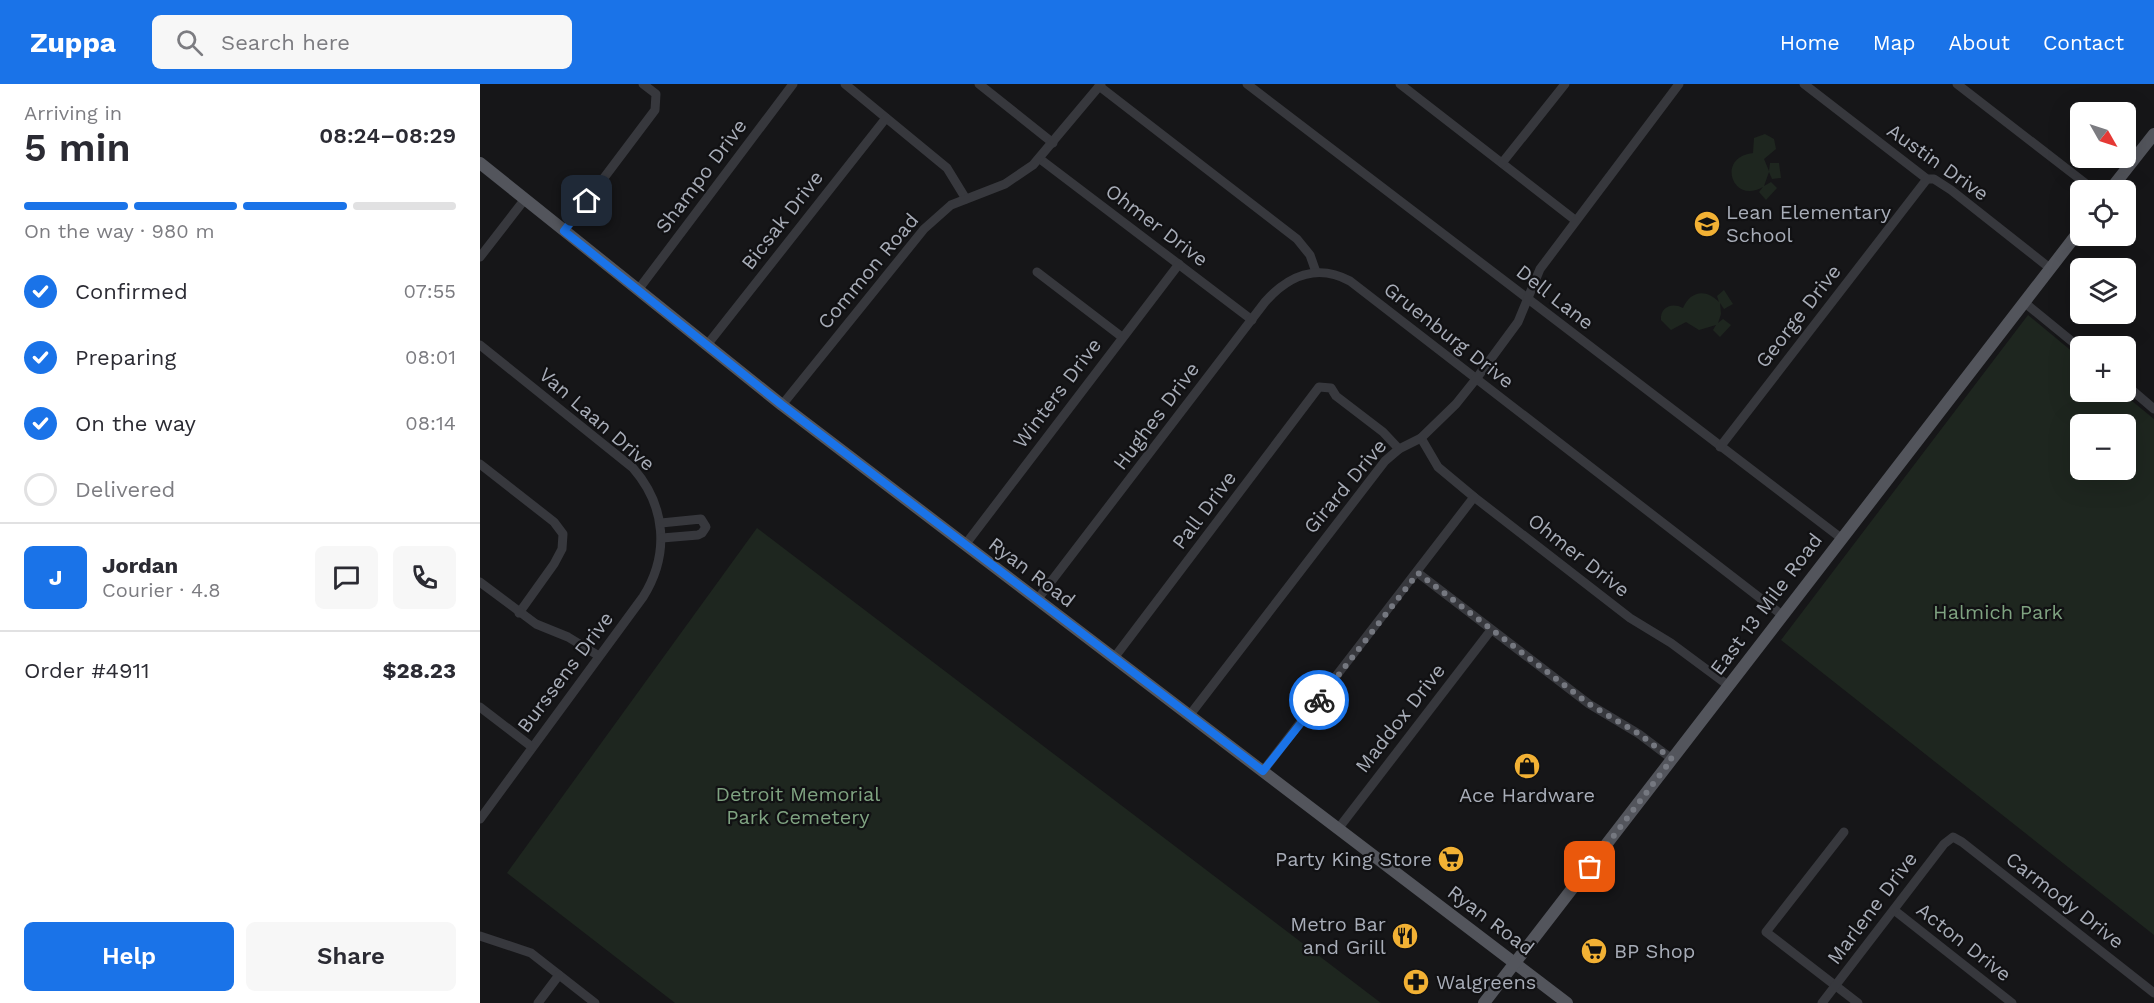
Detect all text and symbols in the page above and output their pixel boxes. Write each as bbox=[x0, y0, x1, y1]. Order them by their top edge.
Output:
search box bbox=[152, 15, 572, 69]
text: Zuppa bbox=[30, 26, 116, 59]
icon: search bbox=[173, 26, 206, 59]
text: Search here bbox=[221, 30, 350, 55]
text: Home bbox=[1780, 30, 1840, 55]
text: Map bbox=[1873, 30, 1916, 55]
text: About bbox=[1949, 30, 2010, 55]
text: Contact bbox=[2043, 30, 2124, 55]
text: Arriving in bbox=[24, 101, 122, 125]
north arrow bbox=[2070, 102, 2136, 168]
map controls bbox=[2070, 102, 2136, 480]
street label: Shampo Drive bbox=[650, 114, 752, 238]
street label: Austin Drive bbox=[1883, 118, 1993, 206]
text: 08:24–08:29 bbox=[319, 123, 456, 148]
text: 5 min bbox=[24, 125, 131, 170]
street label: Bicsak Drive bbox=[736, 166, 828, 274]
pin bbox=[561, 175, 612, 226]
street label: Ohmer Drive bbox=[1101, 179, 1213, 271]
button: locate bbox=[2070, 180, 2136, 246]
icon: home bbox=[570, 184, 603, 217]
place label: Lean Elementary School bbox=[1726, 200, 1892, 247]
street label: Common Road bbox=[813, 208, 923, 334]
school or university icon: Lean Elementary School bbox=[1692, 209, 1722, 239]
text: On the way · 980 m bbox=[24, 219, 215, 243]
button: layers bbox=[2070, 258, 2136, 324]
street label: Dell Lane bbox=[1512, 259, 1598, 335]
street label: George Drive bbox=[1750, 260, 1846, 372]
icon: check bbox=[24, 275, 57, 308]
street label: Gruenburg Drive bbox=[1379, 277, 1519, 393]
text: Confirmed bbox=[75, 279, 188, 304]
text: 07:55 bbox=[404, 279, 456, 303]
street label: Winters Drive bbox=[1008, 333, 1106, 453]
button: + bbox=[2070, 336, 2136, 402]
icon: check bbox=[24, 341, 57, 374]
text: Preparing bbox=[75, 345, 176, 370]
text: 08:01 bbox=[405, 345, 456, 369]
street label: Hughes Drive bbox=[1108, 357, 1204, 475]
street label: Van Laan Drive bbox=[534, 362, 660, 476]
icon: check bbox=[24, 407, 57, 440]
text: On the way bbox=[75, 411, 196, 436]
text: 08:14 bbox=[405, 411, 456, 435]
button: − bbox=[2070, 414, 2136, 480]
street label: Girard Drive bbox=[1299, 434, 1391, 538]
street label: Pall Drive bbox=[1167, 466, 1241, 554]
text: Delivered bbox=[75, 477, 175, 502]
street label: Ohmer Drive bbox=[1524, 508, 1634, 602]
street label: East 13 Mile Road bbox=[1705, 528, 1827, 680]
street label: Ryan Road bbox=[984, 532, 1080, 612]
button: chat bbox=[315, 546, 378, 609]
button: phone bbox=[393, 546, 456, 609]
text: Jordan bbox=[102, 553, 178, 578]
text: J bbox=[49, 565, 62, 590]
text: Courier · 4.8 bbox=[102, 578, 221, 602]
park label: Halmich Park bbox=[1933, 600, 2063, 624]
street label: Burssens Drive bbox=[512, 607, 618, 737]
text: Order #4911 bbox=[24, 658, 150, 683]
text: $28.23 bbox=[382, 658, 456, 683]
street label: Maddox Drive bbox=[1350, 659, 1450, 777]
courier bbox=[1289, 670, 1349, 730]
icon: bike bbox=[1303, 684, 1336, 717]
shop icon: Ace Hardware bbox=[1512, 751, 1542, 781]
park label: Detroit Memorial Park Cemetery bbox=[716, 782, 880, 829]
place label: Ace Hardware bbox=[1459, 783, 1595, 807]
pin bbox=[1564, 841, 1615, 892]
supermarket icon: Party King Store bbox=[1436, 844, 1466, 874]
street label: Carmody Drive bbox=[2001, 846, 2129, 954]
place label: Party King Store bbox=[1275, 847, 1432, 871]
street label: Marlene Drive bbox=[1822, 847, 1922, 969]
icon: bag bbox=[1573, 850, 1606, 883]
street label: Ryan Road bbox=[1443, 880, 1539, 960]
street label: Acton Drive bbox=[1912, 898, 2016, 986]
place label: Metro Bar and Grill bbox=[1290, 912, 1386, 959]
restaurant icon: Metro Bar and Grill bbox=[1390, 921, 1420, 951]
button: Help bbox=[24, 922, 234, 991]
button: Share bbox=[246, 922, 456, 991]
supermarket icon: BP Shop bbox=[1579, 936, 1609, 966]
place label: BP Shop bbox=[1614, 939, 1695, 963]
pharmacy icon: Walgreens bbox=[1401, 967, 1431, 997]
place label: Walgreens bbox=[1436, 970, 1536, 994]

